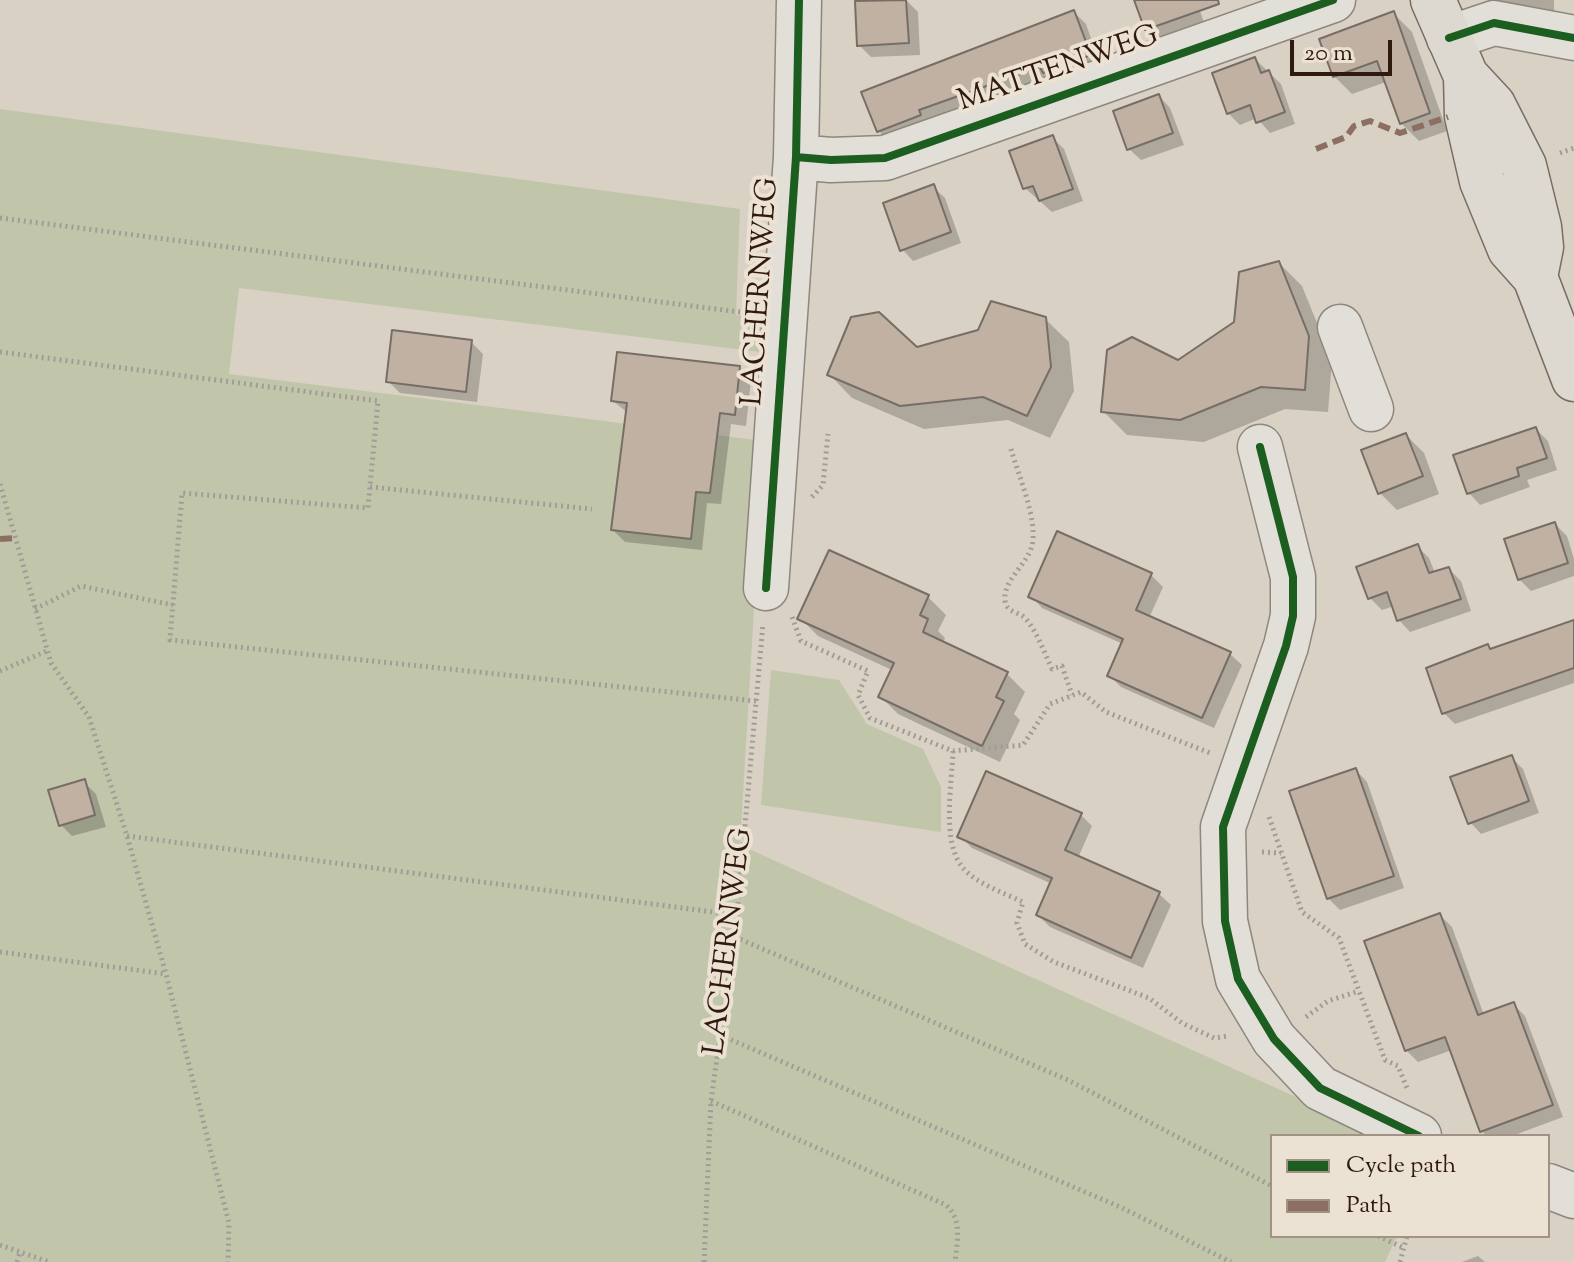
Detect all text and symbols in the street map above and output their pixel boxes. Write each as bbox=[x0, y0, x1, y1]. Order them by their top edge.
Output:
street label: MATTENWEG bbox=[954, 20, 1164, 122]
scale bar bbox=[1294, 24, 1396, 74]
text: 20 m bbox=[1304, 37, 1353, 71]
street label: LACHERNWEG bbox=[737, 177, 789, 407]
street label: LACHERNWEG bbox=[699, 826, 763, 1058]
legend bbox=[1270, 1134, 1550, 1238]
text: Cycle path bbox=[1346, 1149, 1456, 1183]
text: Path bbox=[1346, 1189, 1392, 1223]

